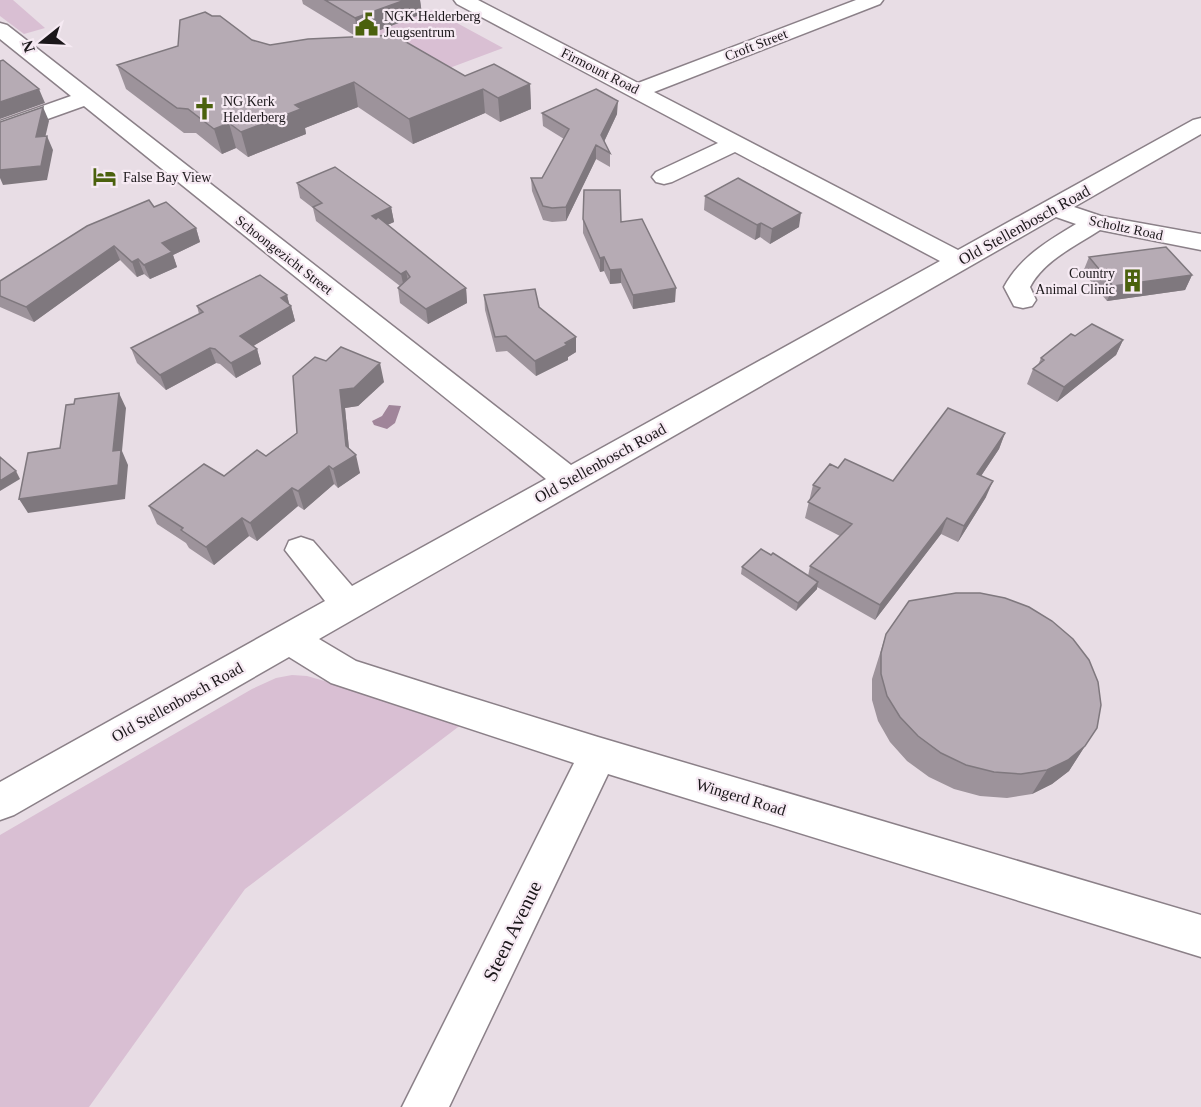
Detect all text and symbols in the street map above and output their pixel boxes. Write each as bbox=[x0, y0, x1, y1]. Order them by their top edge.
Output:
place label: NGK Helderberg Jeugsentrum bbox=[384, 9, 481, 40]
public building icon: NGK Helderberg Jeugsentrum bbox=[353, 11, 379, 37]
north arrow bbox=[12, 12, 72, 72]
street label: Croft Street bbox=[723, 26, 789, 64]
text: N bbox=[18, 38, 38, 55]
street label: Firmount Road bbox=[559, 45, 641, 97]
place label: NG Kerk Helderberg bbox=[223, 94, 286, 125]
church icon: NG Kerk Helderberg bbox=[192, 96, 218, 122]
hotel icon: False Bay View bbox=[92, 164, 118, 190]
place label: False Bay View bbox=[123, 170, 212, 185]
street label: Old Stellenbosch Road bbox=[955, 182, 1093, 268]
street label: Schoongezicht Street bbox=[233, 213, 335, 297]
street label: Scholtz Road bbox=[1088, 213, 1164, 243]
place label: Country Animal Clinic bbox=[1035, 266, 1115, 297]
building icon: Country Animal Clinic bbox=[1120, 268, 1146, 294]
street label: Old Stellenbosch Road bbox=[531, 420, 669, 506]
street label: Old Stellenbosch Road bbox=[108, 659, 246, 745]
street label: Wingerd Road bbox=[694, 775, 788, 820]
street label: Steen Avenue bbox=[478, 877, 546, 985]

